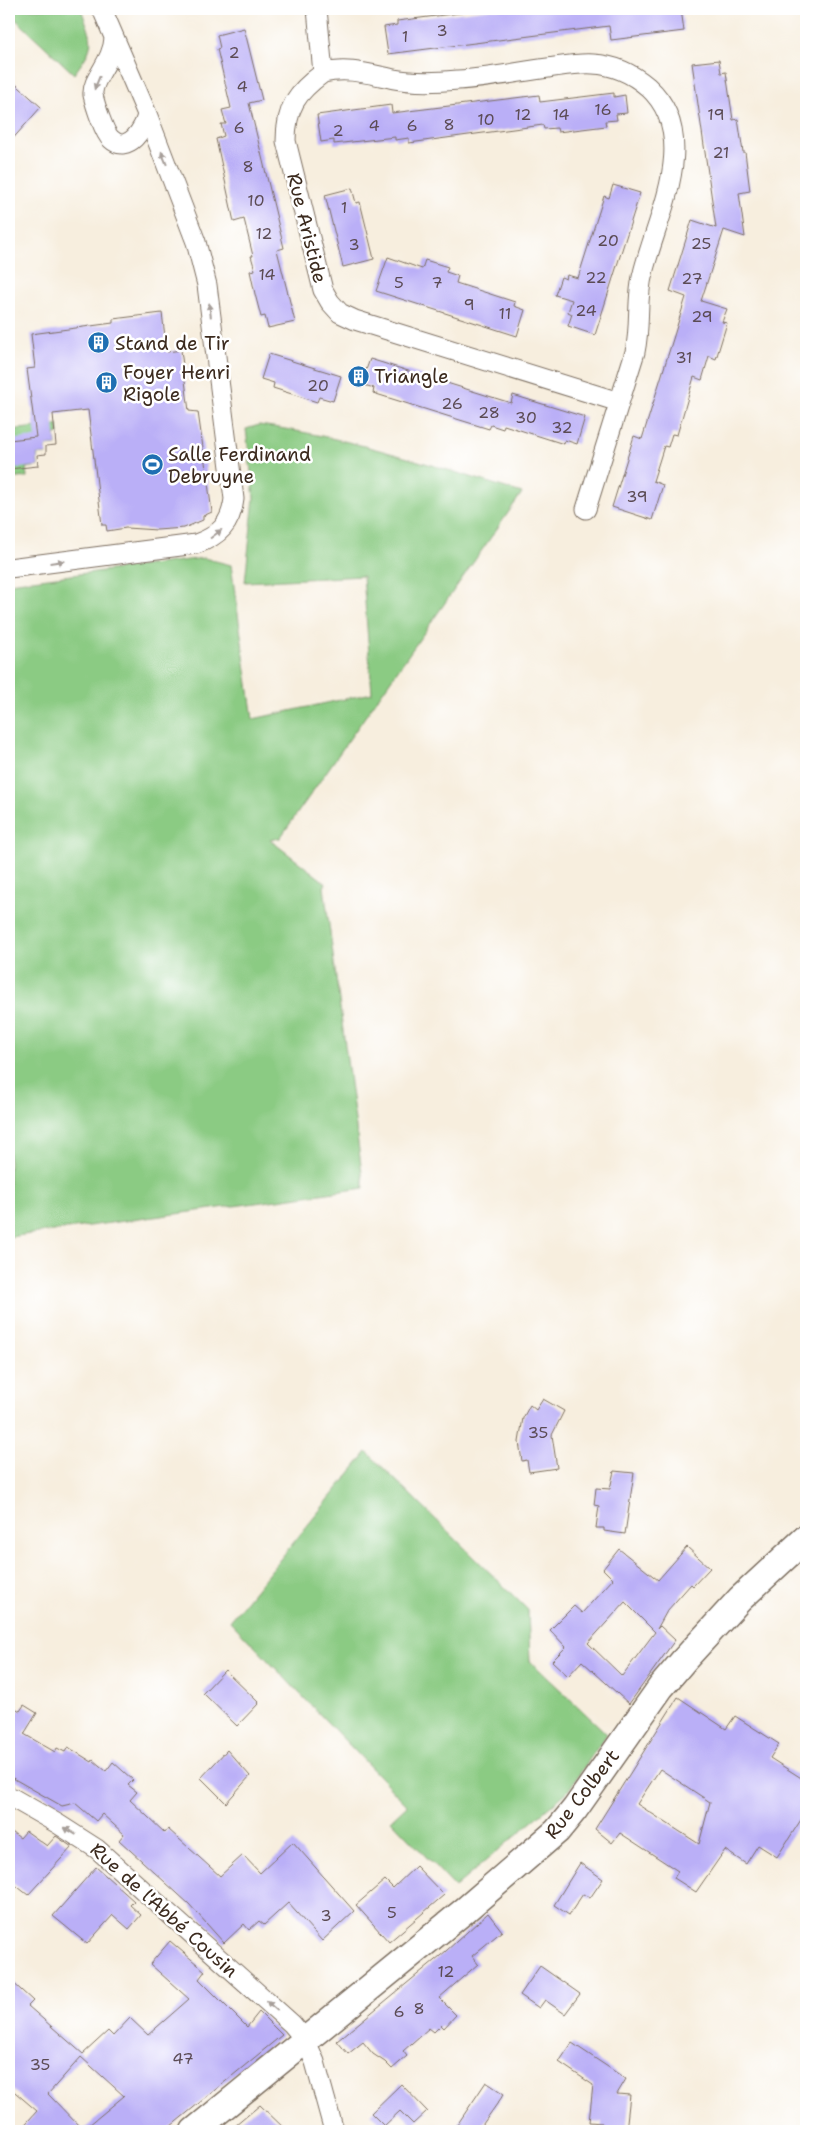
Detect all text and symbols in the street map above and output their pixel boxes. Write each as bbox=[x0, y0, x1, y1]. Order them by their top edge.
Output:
house number: 3 bbox=[436, 20, 448, 41]
house number: 1 bbox=[402, 26, 408, 47]
house number: 2 bbox=[228, 42, 240, 63]
one-way arrow bbox=[92, 75, 101, 90]
house number: 4 bbox=[236, 76, 248, 97]
house number: 16 bbox=[594, 99, 612, 120]
house number: 12 bbox=[514, 104, 532, 125]
house number: 14 bbox=[552, 104, 570, 125]
house number: 19 bbox=[707, 104, 725, 125]
house number: 10 bbox=[477, 109, 495, 130]
house number: 8 bbox=[443, 114, 455, 135]
house number: 4 bbox=[368, 115, 380, 136]
house number: 6 bbox=[406, 115, 418, 136]
house number: 6 bbox=[233, 117, 245, 138]
house number: 2 bbox=[332, 120, 344, 141]
house number: 21 bbox=[712, 142, 730, 163]
one-way arrow bbox=[160, 151, 168, 165]
house number: 8 bbox=[242, 156, 254, 177]
street label: Rue Aristide bbox=[281, 170, 333, 286]
house number: 10 bbox=[247, 190, 265, 211]
house number: 1 bbox=[341, 197, 347, 218]
house number: 12 bbox=[255, 223, 273, 244]
house number: 20 bbox=[597, 230, 619, 251]
house number: 25 bbox=[691, 233, 711, 254]
house number: 3 bbox=[348, 234, 360, 255]
house number: 14 bbox=[258, 264, 276, 285]
house number: 22 bbox=[585, 267, 607, 288]
house number: 27 bbox=[681, 268, 703, 289]
house number: 5 bbox=[394, 272, 404, 293]
house number: 7 bbox=[431, 272, 443, 293]
house number: 9 bbox=[463, 294, 475, 315]
house number: 24 bbox=[575, 300, 597, 321]
one-way arrow bbox=[206, 302, 214, 318]
house number: 11 bbox=[499, 303, 511, 324]
house number: 29 bbox=[691, 306, 713, 327]
building icon: Stand de Tir bbox=[87, 331, 111, 355]
place label: Stand de Tir bbox=[115, 331, 230, 356]
house number: 31 bbox=[675, 347, 693, 368]
place label: Foyer Henri Rigole bbox=[123, 360, 230, 407]
building icon: Triangle bbox=[346, 364, 370, 388]
place label: Triangle bbox=[374, 364, 449, 389]
building icon: Foyer Henri Rigole bbox=[95, 371, 119, 395]
house number: 20 bbox=[307, 375, 329, 396]
house number: 26 bbox=[441, 393, 463, 414]
house number: 28 bbox=[478, 402, 500, 423]
house number: 30 bbox=[515, 407, 537, 428]
house number: 32 bbox=[551, 417, 573, 438]
place label: Salle Ferdinand Debruyne bbox=[168, 442, 311, 489]
sports icon: Salle Ferdinand Debruyne bbox=[140, 453, 164, 477]
house number: 39 bbox=[626, 486, 648, 507]
one-way arrow bbox=[209, 529, 222, 540]
one-way arrow bbox=[49, 558, 65, 566]
house number: 35 bbox=[528, 1422, 548, 1443]
street label: Rue Colbert bbox=[539, 1744, 625, 1844]
one-way arrow bbox=[64, 1827, 77, 1836]
street label: Rue de l'Abbé Cousin bbox=[85, 1837, 243, 1983]
house number: 5 bbox=[387, 1902, 397, 1923]
house number: 3 bbox=[320, 1905, 332, 1926]
house number: 12 bbox=[437, 1961, 455, 1982]
house number: 8 bbox=[413, 1998, 425, 2019]
one-way arrow bbox=[267, 2000, 279, 2012]
house number: 6 bbox=[393, 2001, 405, 2022]
house number: 47 bbox=[172, 2048, 194, 2069]
house number: 35 bbox=[30, 2054, 50, 2075]

